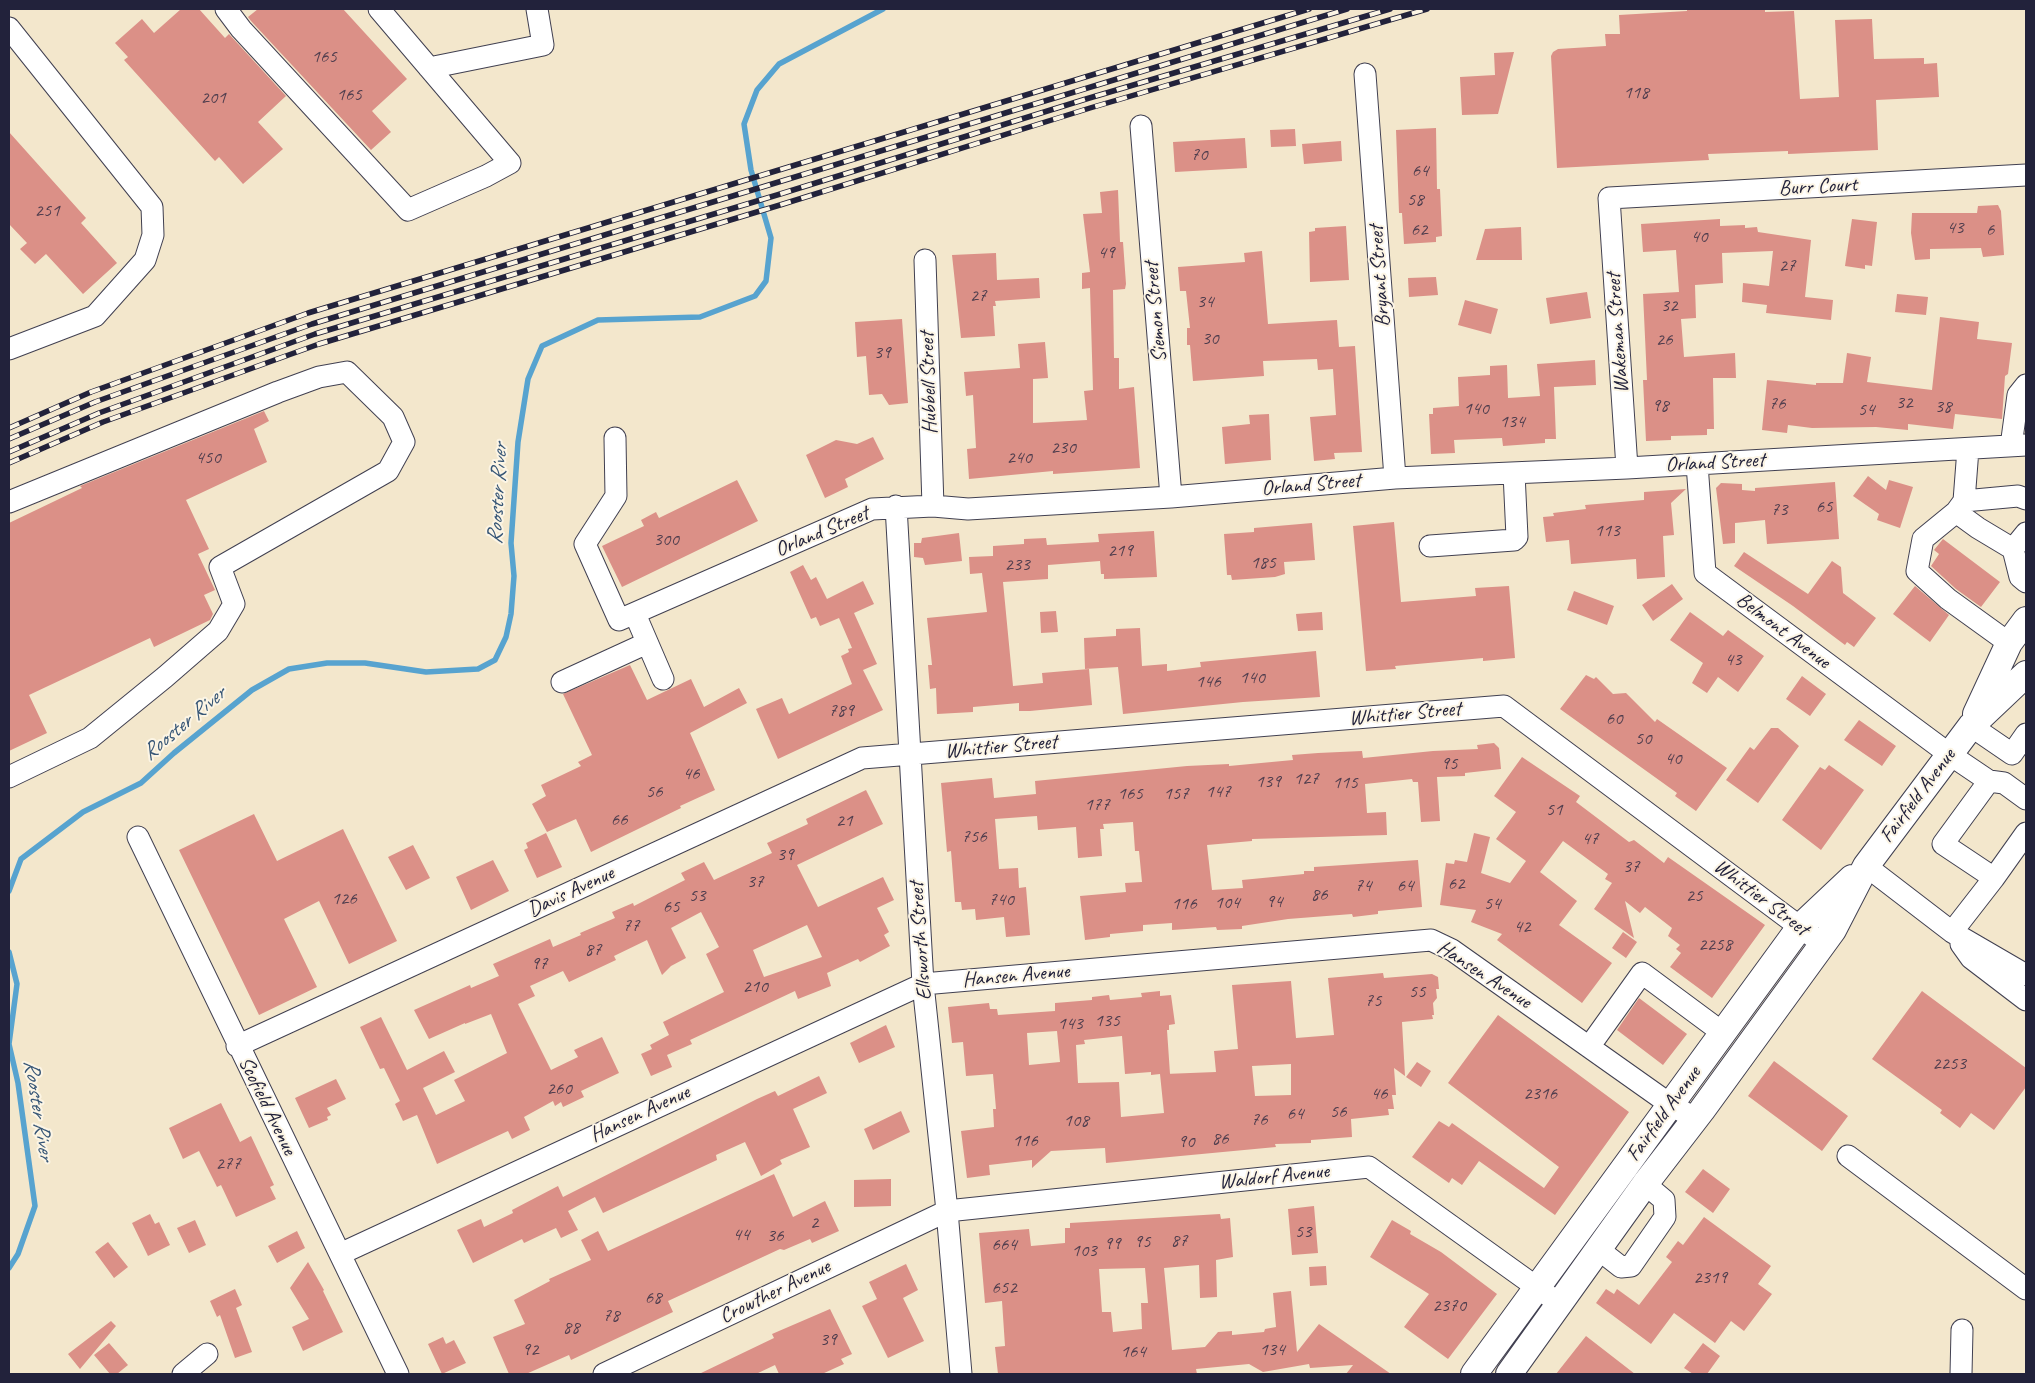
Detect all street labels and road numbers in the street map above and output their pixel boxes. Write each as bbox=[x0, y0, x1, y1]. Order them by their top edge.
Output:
street label: Burr Court bbox=[1778, 172, 1858, 202]
street label: Bryant Street bbox=[1364, 224, 1396, 328]
street label: Siemon Street bbox=[1139, 261, 1173, 363]
street label: Wakeman Street bbox=[1601, 272, 1635, 394]
street label: Hubbell Street bbox=[915, 331, 943, 435]
street label: Orland Street bbox=[1665, 448, 1765, 478]
street label: Orland Street bbox=[1260, 468, 1362, 502]
street label: Orland Street bbox=[771, 501, 873, 563]
street label: Belmont Avenue bbox=[1731, 587, 1835, 675]
street label: Whittier Street bbox=[1348, 697, 1462, 731]
street label: Whittier Street bbox=[944, 730, 1058, 764]
street label: Fairfield Avenue bbox=[1874, 744, 1962, 848]
street label: Whittier Street bbox=[1709, 854, 1813, 942]
street label: Davis Avenue bbox=[524, 861, 618, 923]
street label: Ellsworth Street bbox=[904, 881, 938, 1001]
street label: Hansen Avenue bbox=[1432, 935, 1536, 1015]
street label: Hansen Avenue bbox=[961, 959, 1071, 993]
street label: Scofield Avenue bbox=[232, 1053, 302, 1159]
street label: Fairfield Avenue bbox=[1621, 1062, 1707, 1166]
street label: Hansen Avenue bbox=[586, 1080, 694, 1148]
street label: Waldorf Avenue bbox=[1218, 1159, 1330, 1195]
street label: Crowther Avenue bbox=[715, 1254, 835, 1330]

